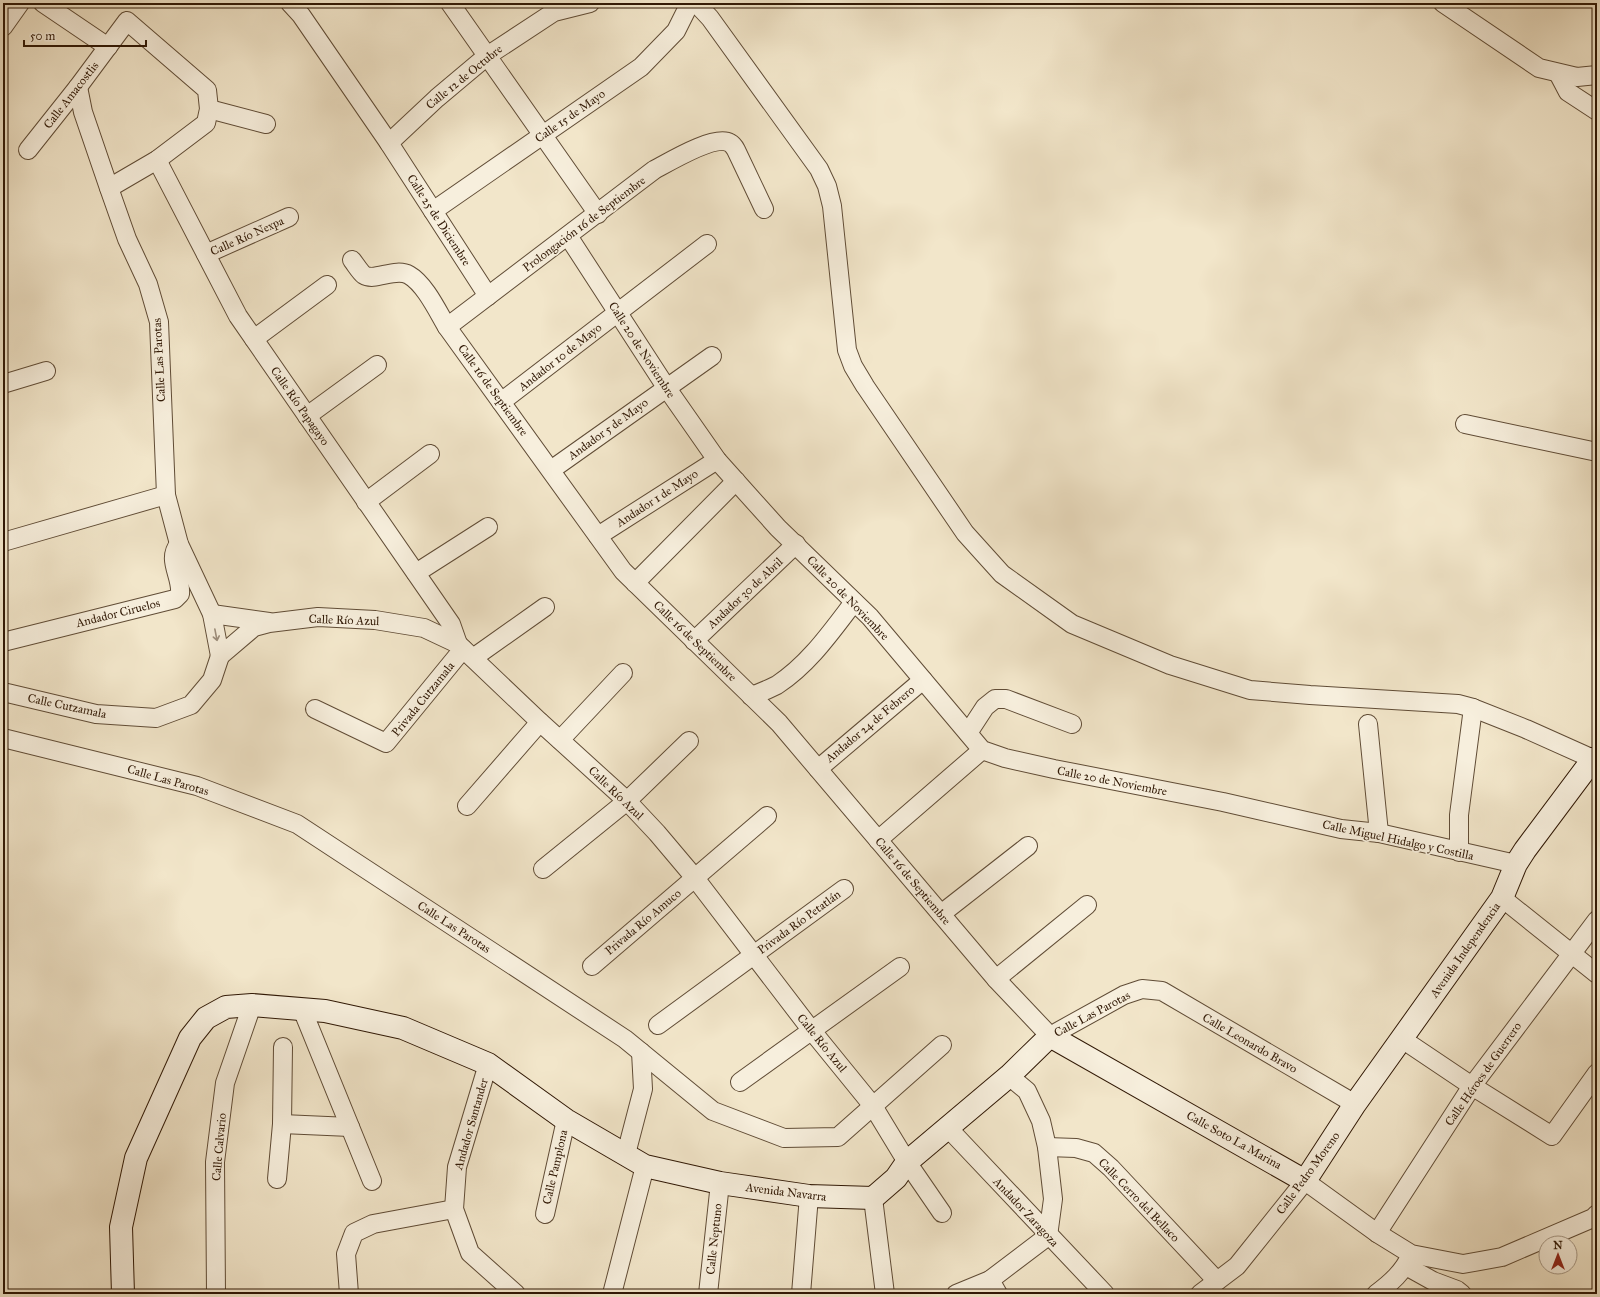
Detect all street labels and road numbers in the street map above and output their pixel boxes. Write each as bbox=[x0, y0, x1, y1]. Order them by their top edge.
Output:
street label: Calle 12 de Octubre bbox=[423, 42, 505, 112]
street label: Calle Amacostlis bbox=[40, 59, 102, 131]
street label: Calle 15 de Mayo bbox=[532, 87, 608, 145]
street label: Calle 25 de Diciembre bbox=[404, 172, 474, 268]
street label: Prolongación 16 de Septiembre bbox=[520, 173, 649, 276]
street label: Calle Río Nexpa bbox=[208, 213, 287, 258]
street label: Calle 20 de Noviembre bbox=[606, 299, 678, 401]
street label: Calle Las Parotas bbox=[150, 318, 168, 402]
street label: Andador 10 de Mayo bbox=[515, 320, 604, 394]
street label: Calle 16 de Septiembre bbox=[455, 341, 531, 439]
street label: Calle Río Papagayo bbox=[267, 364, 332, 449]
street label: Andador 5 de Mayo bbox=[564, 395, 651, 463]
street label: Andador 1 de Mayo bbox=[613, 466, 701, 530]
street label: Calle 20 de Noviembre bbox=[804, 553, 892, 643]
street label: Andador 30 de Abril bbox=[704, 554, 786, 632]
street label: Andador Ciruelos bbox=[74, 596, 161, 630]
street label: Calle 16 de Septiembre bbox=[651, 598, 739, 684]
street label: Calle Río Azul bbox=[308, 612, 380, 628]
street label: Privada Cutzamala bbox=[389, 658, 458, 739]
street label: Andador 24 de Febrero bbox=[822, 683, 917, 766]
street label: Calle Cutzamala bbox=[26, 691, 109, 721]
street label: Calle Las Parotas bbox=[126, 762, 210, 798]
street label: Calle Río Azul bbox=[586, 763, 647, 823]
street label: Calle 20 de Noviembre bbox=[1056, 763, 1168, 799]
street label: Calle Miguel Hidalgo y Costilla bbox=[1321, 817, 1476, 864]
street label: Calle 16 de Septiembre bbox=[872, 834, 954, 928]
street label: Privada Río Amuco bbox=[602, 886, 684, 958]
street label: Privada Río Petatlán bbox=[755, 887, 844, 957]
street label: Calle Las Parotas bbox=[415, 898, 493, 956]
street label: Avenida Independencia bbox=[1426, 899, 1504, 1001]
street label: Calle Las Parotas bbox=[1052, 988, 1132, 1040]
street label: Calle Leonardo Bravo bbox=[1200, 1010, 1300, 1076]
street label: Calle Río Azul bbox=[794, 1011, 850, 1076]
street label: Calle Héroes de Guerrero bbox=[1442, 1019, 1524, 1129]
street label: Andador Santander bbox=[451, 1076, 491, 1172]
street label: Calle Soto La Marina bbox=[1184, 1108, 1285, 1172]
street label: Calle Calvario bbox=[209, 1112, 229, 1182]
street label: Calle Pamplona bbox=[540, 1128, 571, 1206]
street label: Calle Pedro Moreno bbox=[1273, 1129, 1343, 1217]
street label: Calle Cerro del Bellaco bbox=[1096, 1155, 1182, 1245]
street label: Andador Zaragoza bbox=[989, 1174, 1062, 1251]
street label: Avenida Navarra bbox=[744, 1180, 828, 1204]
street label: Calle Neptuno bbox=[703, 1203, 725, 1275]

